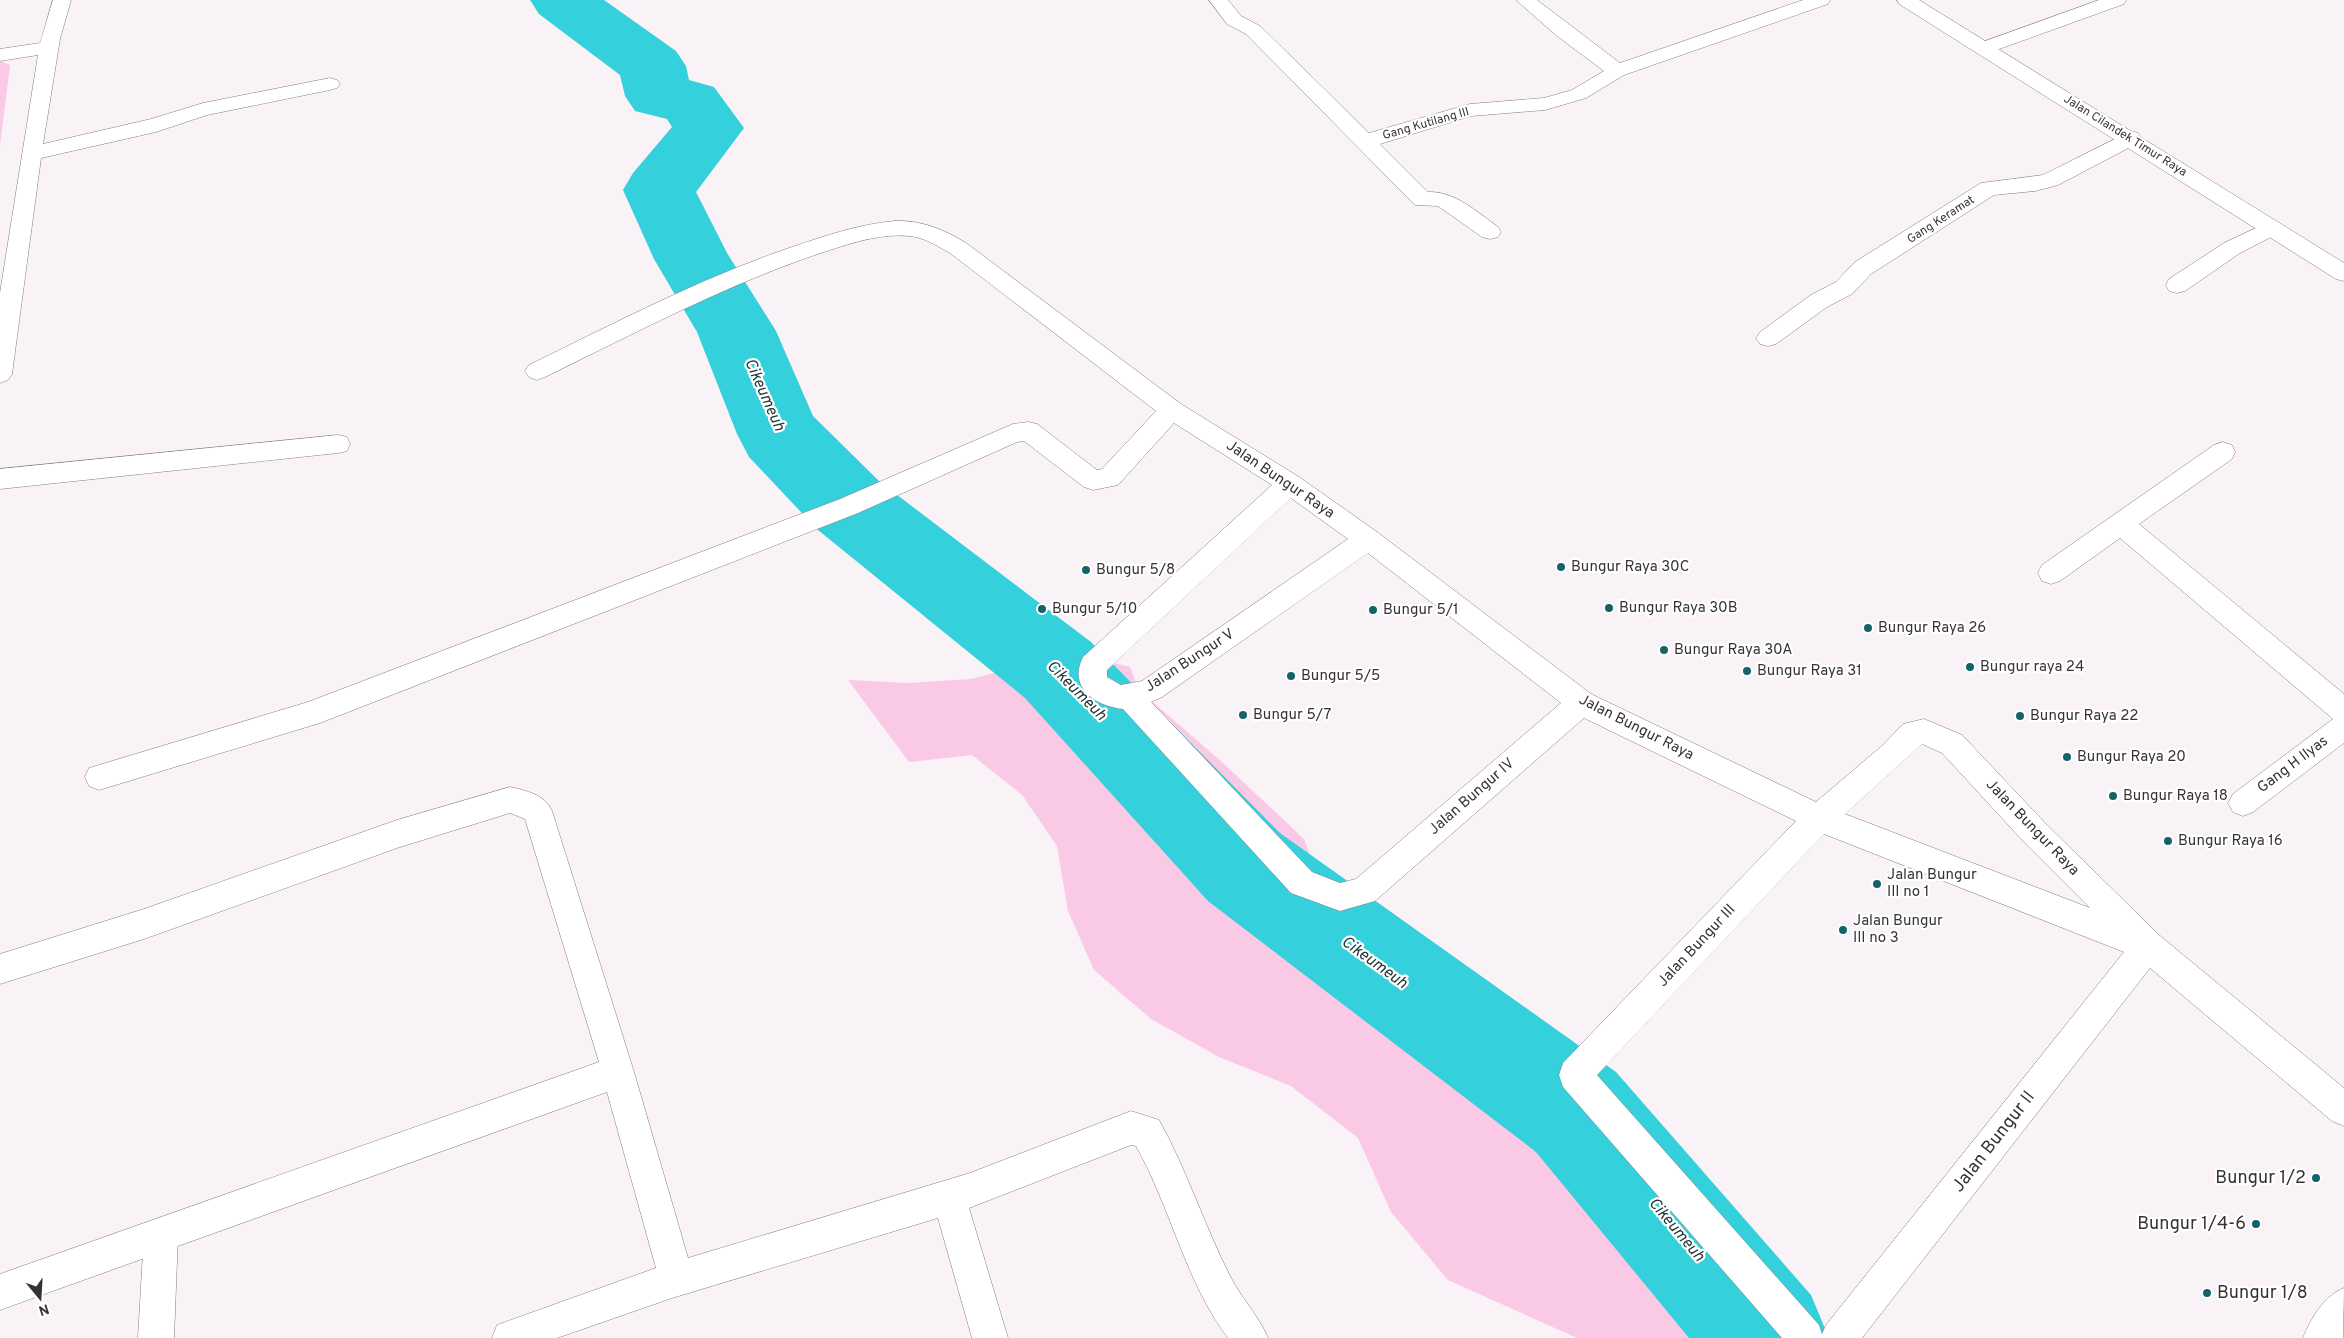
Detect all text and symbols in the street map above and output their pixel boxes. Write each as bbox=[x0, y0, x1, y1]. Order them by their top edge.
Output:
street label: Jalan Cilandek Timur Raya bbox=[2060, 91, 2190, 181]
street label: Gang Kutilang III bbox=[1381, 104, 1471, 144]
street label: Gang Keramat bbox=[1904, 192, 1978, 248]
water label: Cikeumeuh bbox=[739, 356, 789, 435]
street label: Jalan Bungur Raya bbox=[1222, 437, 1338, 523]
place label: Bungur Raya 30C bbox=[1571, 558, 1689, 577]
place label: Bungur 5/8 bbox=[1096, 561, 1175, 580]
marker: Bungur Raya 30C bbox=[1555, 561, 1567, 573]
marker: Bungur 5/8 bbox=[1080, 564, 1092, 576]
place label: Bungur Raya 30B bbox=[1619, 599, 1738, 618]
place label: Bungur 5/10 bbox=[1052, 600, 1137, 619]
place label: Bungur 5/1 bbox=[1383, 601, 1459, 620]
marker: Bungur Raya 30B bbox=[1603, 602, 1615, 614]
marker: Bungur 5/10 bbox=[1036, 603, 1048, 615]
marker: Bungur 5/1 bbox=[1367, 604, 1379, 616]
place label: Bungur Raya 26 bbox=[1878, 619, 1986, 638]
marker: Bungur Raya 26 bbox=[1862, 622, 1874, 634]
street label: Jalan Bungur V bbox=[1142, 625, 1238, 697]
place label: Bungur Raya 30A bbox=[1674, 641, 1792, 660]
marker: Bungur Raya 30A bbox=[1658, 644, 1670, 656]
water label: Cikeumeuh bbox=[1042, 657, 1111, 726]
place label: Bungur raya 24 bbox=[1980, 658, 2084, 677]
marker: Bungur raya 24 bbox=[1964, 661, 1976, 673]
place label: Bungur Raya 31 bbox=[1757, 662, 1862, 681]
marker: Bungur Raya 31 bbox=[1741, 665, 1753, 677]
place label: Bungur 5/5 bbox=[1301, 667, 1380, 686]
marker: Bungur 5/5 bbox=[1285, 670, 1297, 682]
street label: Jalan Bungur Raya bbox=[1575, 691, 1697, 765]
place label: Bungur 5/7 bbox=[1253, 706, 1331, 725]
place label: Bungur Raya 22 bbox=[2030, 707, 2139, 726]
marker: Bungur 5/7 bbox=[1237, 709, 1249, 721]
marker: Bungur Raya 22 bbox=[2014, 710, 2026, 722]
street label: Gang H Ilyas bbox=[2254, 732, 2332, 798]
place label: Bungur Raya 20 bbox=[2077, 748, 2186, 767]
marker: Bungur Raya 20 bbox=[2061, 751, 2073, 763]
street label: Jalan Bungur IV bbox=[1425, 754, 1519, 839]
street label: Jalan Bungur Raya bbox=[1981, 776, 2083, 880]
place label: Bungur Raya 18 bbox=[2123, 787, 2228, 806]
marker: Bungur Raya 18 bbox=[2107, 790, 2119, 802]
place label: Bungur Raya 16 bbox=[2178, 832, 2283, 851]
marker: Bungur Raya 16 bbox=[2162, 835, 2174, 847]
place label: Jalan Bungur III no 1 bbox=[1887, 866, 1977, 902]
marker: Jalan Bungur III no 1 bbox=[1871, 878, 1883, 890]
street label: Jalan Bungur III bbox=[1654, 901, 1740, 991]
place label: Jalan Bungur III no 3 bbox=[1853, 912, 1943, 948]
marker: Jalan Bungur III no 3 bbox=[1837, 924, 1849, 936]
water label: Cikeumeuh bbox=[1337, 932, 1411, 994]
street label: Jalan Bungur II bbox=[1947, 1087, 2041, 1197]
place label: Bungur 1/2 bbox=[2215, 1167, 2306, 1190]
marker: Bungur 1/2 bbox=[2310, 1172, 2322, 1184]
water label: Cikeumeuh bbox=[1644, 1194, 1709, 1266]
place label: Bungur 1/4-6 bbox=[2137, 1213, 2246, 1236]
marker: Bungur 1/4-6 bbox=[2250, 1218, 2262, 1230]
north arrow bbox=[15, 1273, 65, 1323]
place label: Bungur 1/8 bbox=[2217, 1282, 2308, 1305]
marker: Bungur 1/8 bbox=[2201, 1287, 2213, 1299]
text: N bbox=[36, 1299, 51, 1319]

